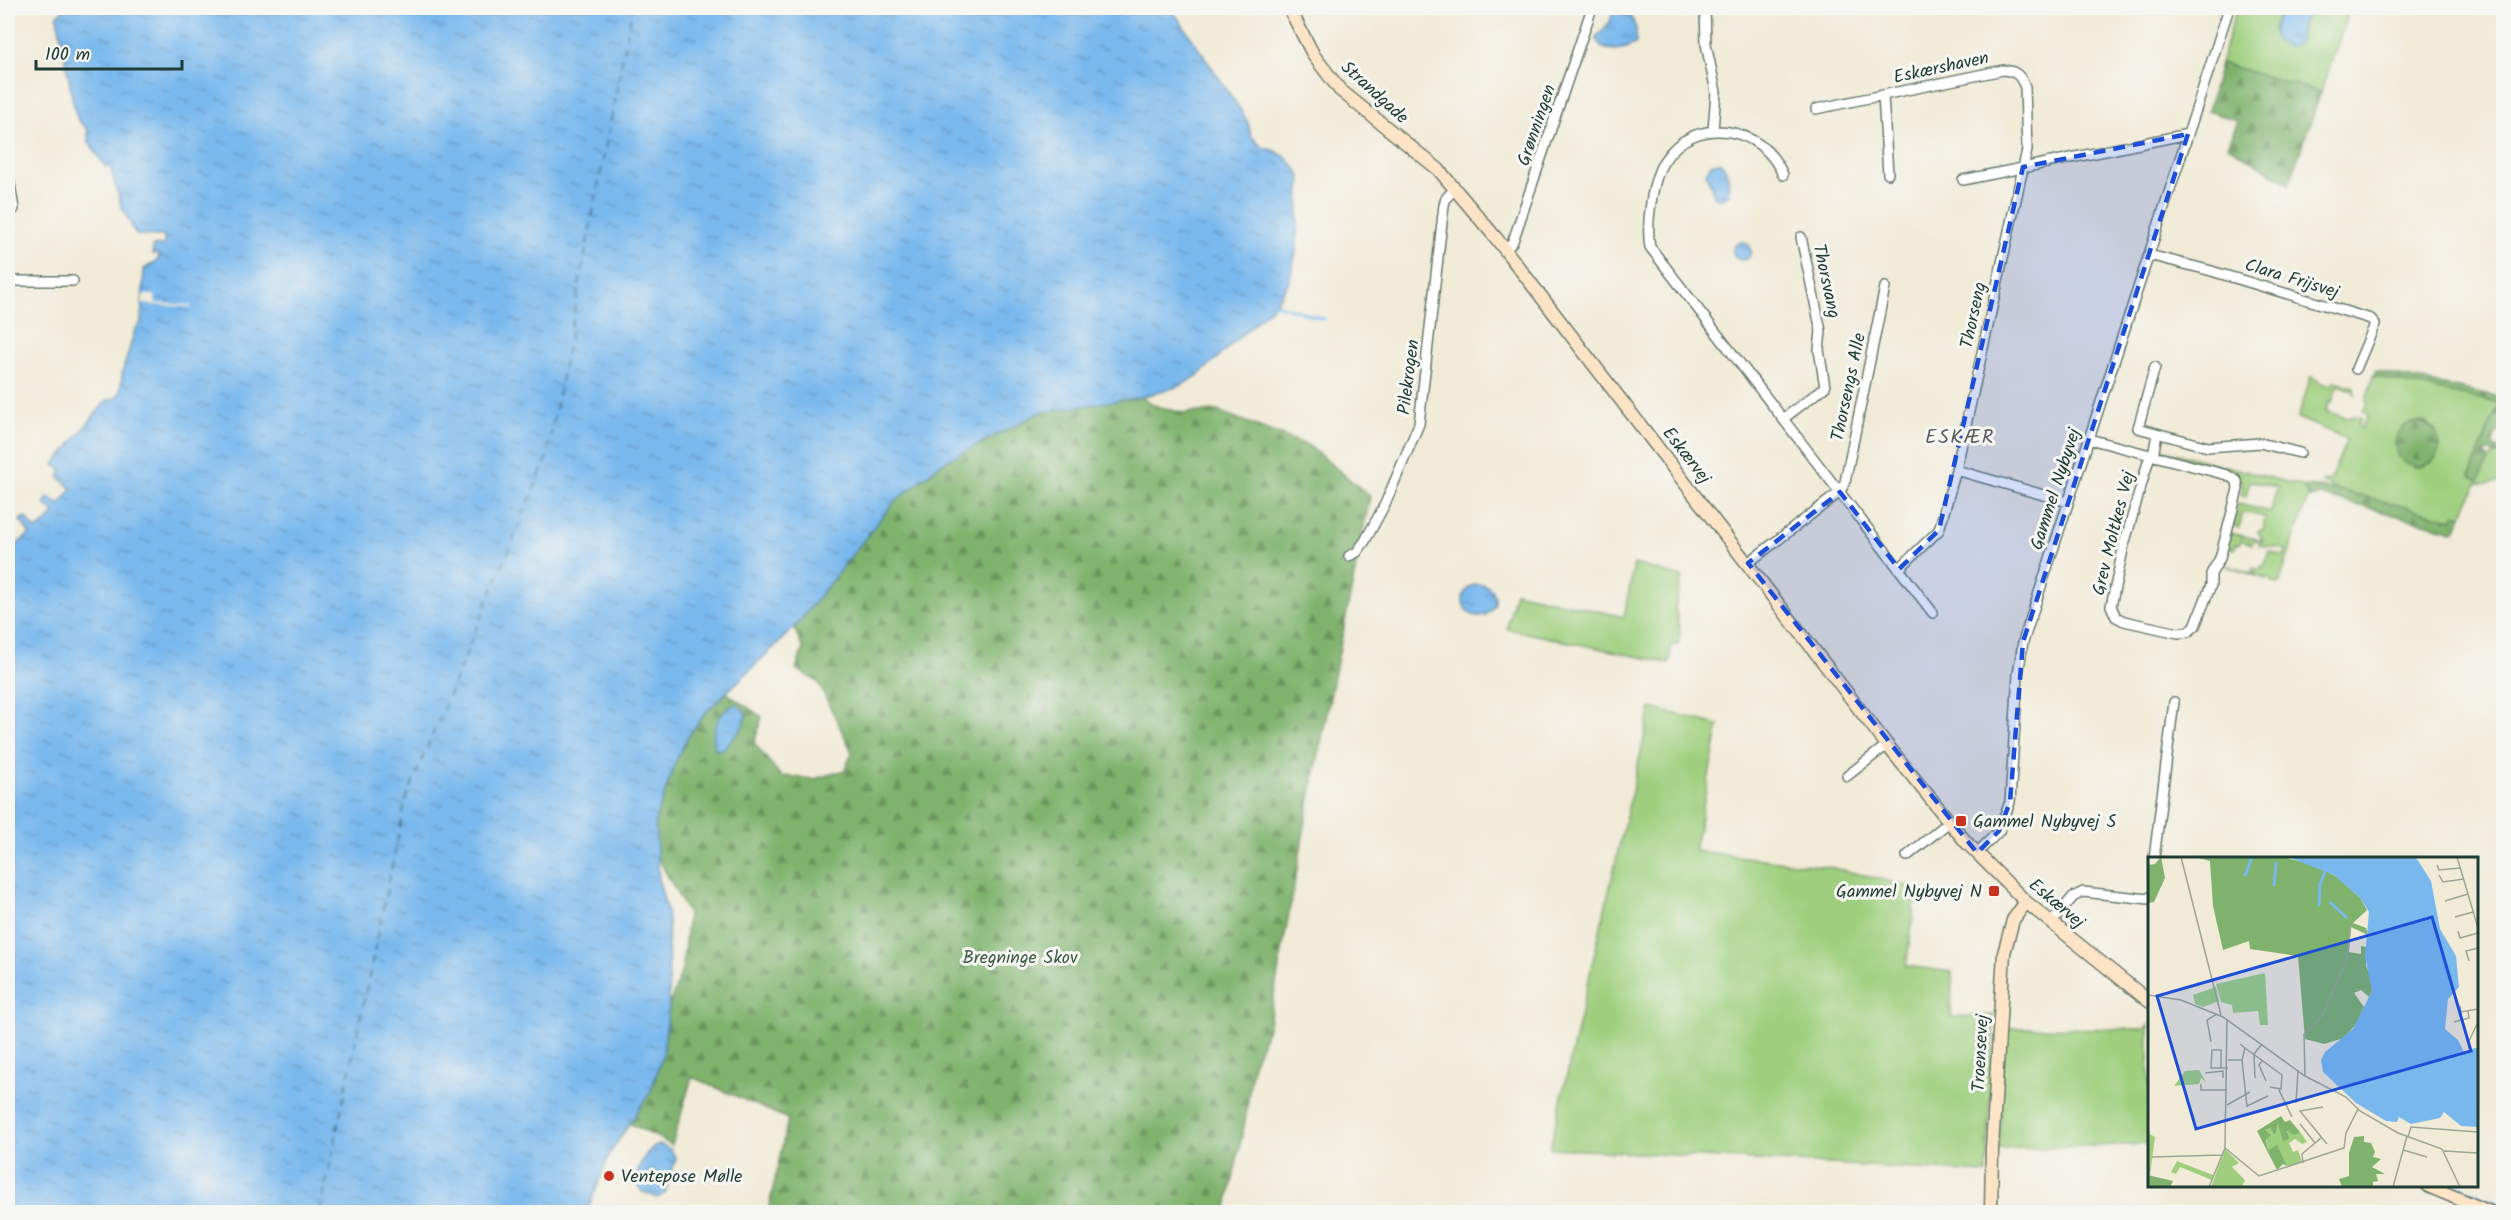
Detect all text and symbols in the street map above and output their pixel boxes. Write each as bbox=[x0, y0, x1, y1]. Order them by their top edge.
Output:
scale bar bbox=[36, 33, 182, 71]
text: 100 m bbox=[45, 41, 90, 70]
street label: Eskærshaven bbox=[1891, 44, 1992, 93]
street label: Strandgade bbox=[1333, 54, 1415, 132]
street label: Grønningen bbox=[1510, 81, 1565, 170]
street label: Thorsvang bbox=[1804, 241, 1848, 321]
street label: Clara Frijsvej bbox=[2241, 251, 2344, 308]
street label: Thorseng bbox=[1953, 279, 1996, 351]
street label: Thorsengs Alle bbox=[1824, 330, 1875, 444]
street label: Pilekrogen bbox=[1391, 338, 1428, 416]
street label: Eskærvej bbox=[1654, 421, 1719, 492]
district label: ESKÆR bbox=[1925, 422, 1995, 454]
street label: Gammel Nybyvej bbox=[2023, 423, 2090, 554]
street label: Grev Moltkes Vej bbox=[2085, 467, 2144, 599]
place label: Gammel Nybyvej S bbox=[1973, 808, 2117, 837]
marker: Gammel Nybyvej S bbox=[1954, 814, 1968, 828]
inset map bbox=[2148, 857, 2478, 1187]
street label: Eskærvej bbox=[2021, 872, 2092, 937]
place label: Gammel Nybyvej N bbox=[1836, 878, 1982, 907]
marker: Gammel Nybyvej N bbox=[1987, 884, 2001, 898]
park label: Bregninge Skov bbox=[962, 944, 1078, 973]
street label: Troensevej bbox=[1965, 1012, 1998, 1093]
place label: Ventepose Mølle bbox=[621, 1163, 742, 1192]
marker: Ventepose Mølle bbox=[602, 1169, 616, 1183]

